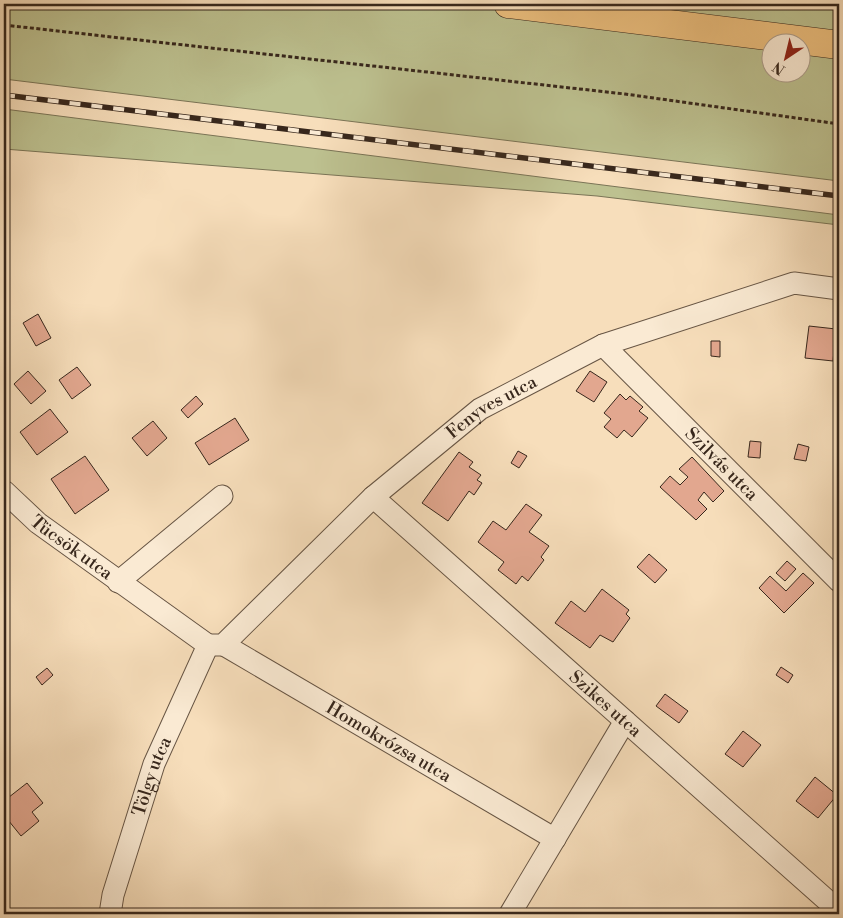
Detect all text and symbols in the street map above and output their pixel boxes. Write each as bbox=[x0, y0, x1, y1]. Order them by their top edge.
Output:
north arrow bbox=[760, 32, 810, 82]
text: N bbox=[769, 57, 789, 78]
street label: Fenyves utca bbox=[441, 370, 541, 444]
street label: Szilvás utca bbox=[680, 422, 764, 506]
street label: Tücsök utca bbox=[25, 510, 118, 585]
street label: Szikes utca bbox=[564, 665, 647, 742]
street label: Homokrózsa utca bbox=[322, 696, 456, 788]
street label: Tölgy utca bbox=[127, 732, 177, 819]

